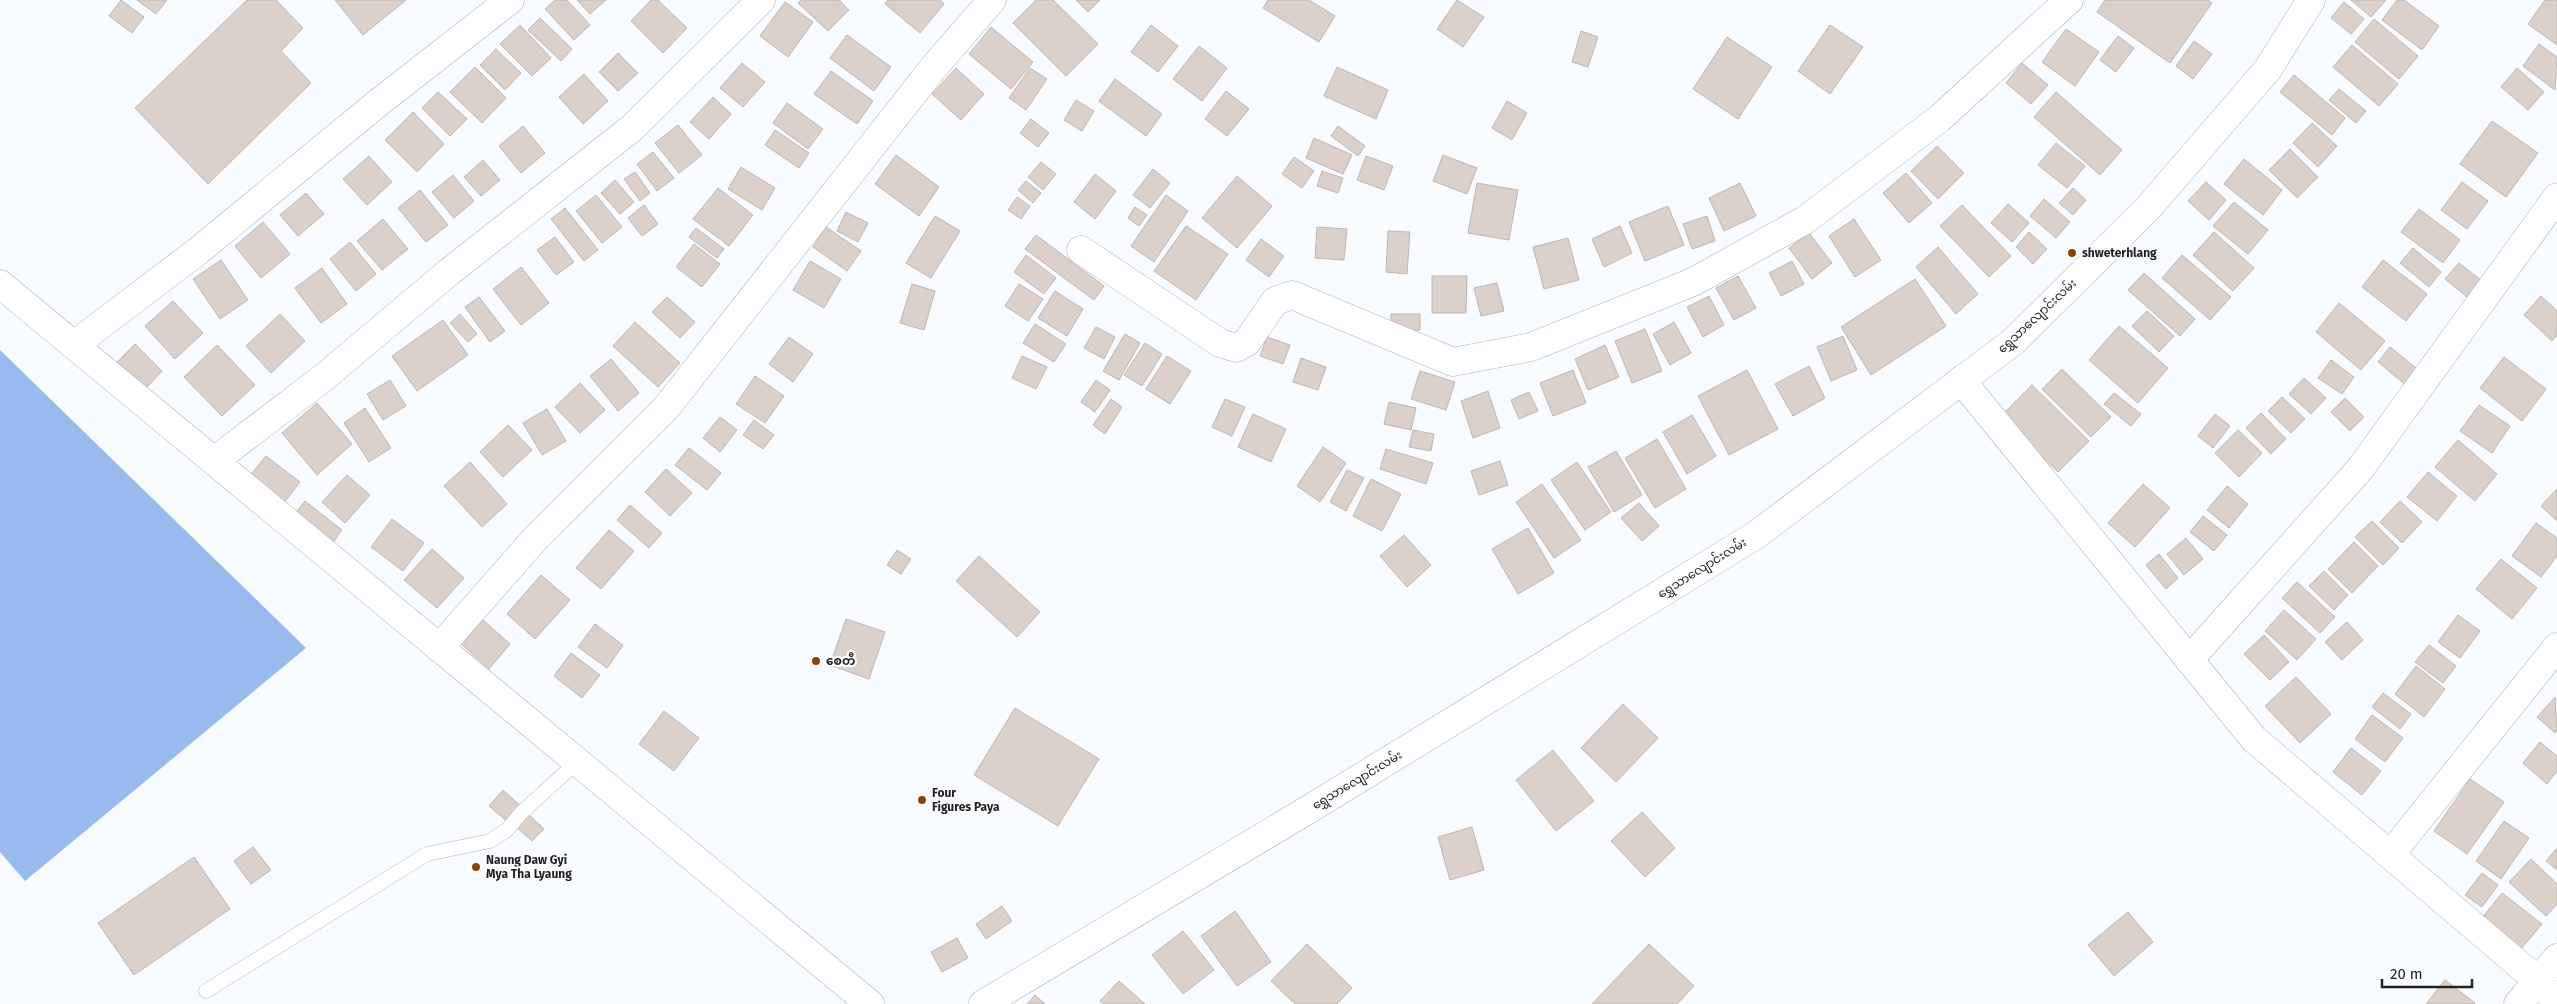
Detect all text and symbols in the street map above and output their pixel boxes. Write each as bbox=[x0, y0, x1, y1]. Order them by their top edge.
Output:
place label: shweterhlang bbox=[2082, 246, 2157, 260]
marker: shweterhlang bbox=[2066, 247, 2078, 259]
street label: ရွှေသာလျောင်းလမ်း bbox=[1994, 275, 2081, 358]
street label: ရွှေသာလျောင်းလမ်း bbox=[1654, 533, 1750, 603]
place label: စေတီ bbox=[826, 652, 855, 668]
marker: စေတီ bbox=[810, 655, 822, 667]
street label: ရွှေသာလျောင်းလမ်း bbox=[1309, 746, 1406, 815]
place label: Four Figures Paya bbox=[932, 786, 1000, 814]
marker: Four Figures Paya bbox=[916, 794, 928, 806]
place label: Naung Daw Gyi Mya Tha Lyaung bbox=[486, 853, 572, 881]
marker: Naung Daw Gyi Mya Tha Lyaung bbox=[470, 861, 482, 873]
scale bar bbox=[2382, 956, 2472, 988]
text: 20 m bbox=[2390, 965, 2423, 983]

